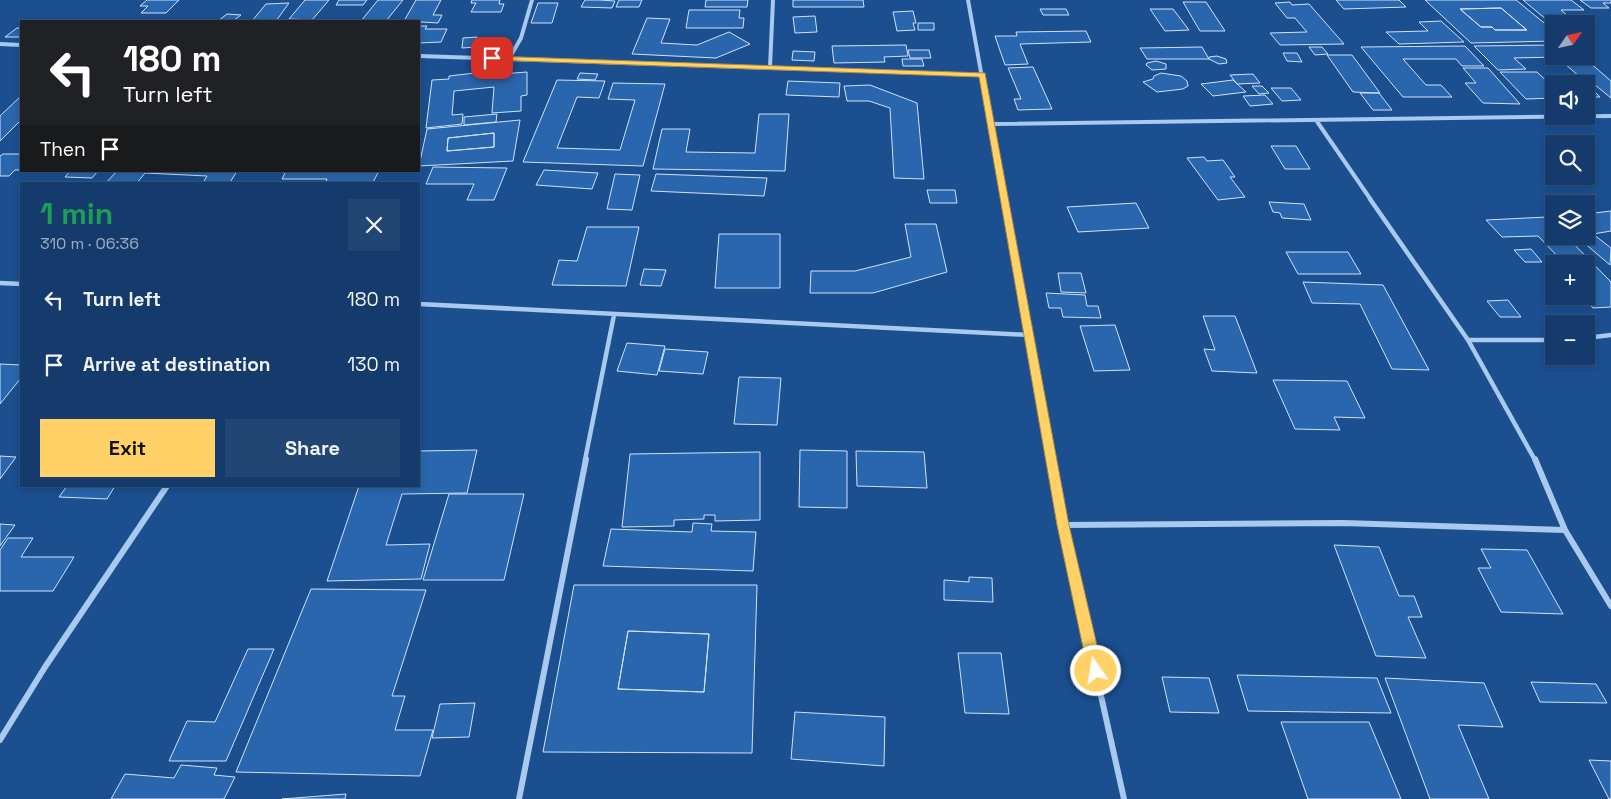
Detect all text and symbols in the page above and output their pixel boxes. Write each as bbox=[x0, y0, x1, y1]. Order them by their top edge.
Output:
north arrow bbox=[1545, 15, 1595, 65]
map controls bbox=[1545, 15, 1595, 365]
text: 180 m bbox=[123, 37, 221, 81]
pin bbox=[471, 37, 513, 79]
icon: left bbox=[40, 40, 105, 105]
icon: arrive bbox=[478, 44, 506, 72]
button: sound bbox=[1545, 75, 1595, 125]
text: Turn left bbox=[123, 80, 213, 108]
icon: arrive bbox=[96, 135, 124, 163]
button: search bbox=[1545, 135, 1595, 185]
text: Then bbox=[40, 137, 86, 162]
text: 1 min bbox=[40, 194, 113, 233]
button: layers bbox=[1545, 195, 1595, 245]
button: close bbox=[348, 199, 400, 251]
text: 310 m · 06:36 bbox=[40, 233, 139, 254]
button: + bbox=[1545, 255, 1595, 305]
icon: left bbox=[40, 286, 68, 314]
text: Turn left bbox=[83, 287, 161, 312]
text: 180 m bbox=[347, 287, 400, 312]
button: − bbox=[1545, 315, 1595, 365]
icon: arrive bbox=[40, 351, 68, 379]
text: Arrive at destination bbox=[83, 352, 271, 377]
text: 130 m bbox=[347, 352, 400, 377]
button: Exit bbox=[40, 419, 215, 477]
button: Share bbox=[225, 419, 400, 477]
position arrow bbox=[1069, 644, 1121, 696]

